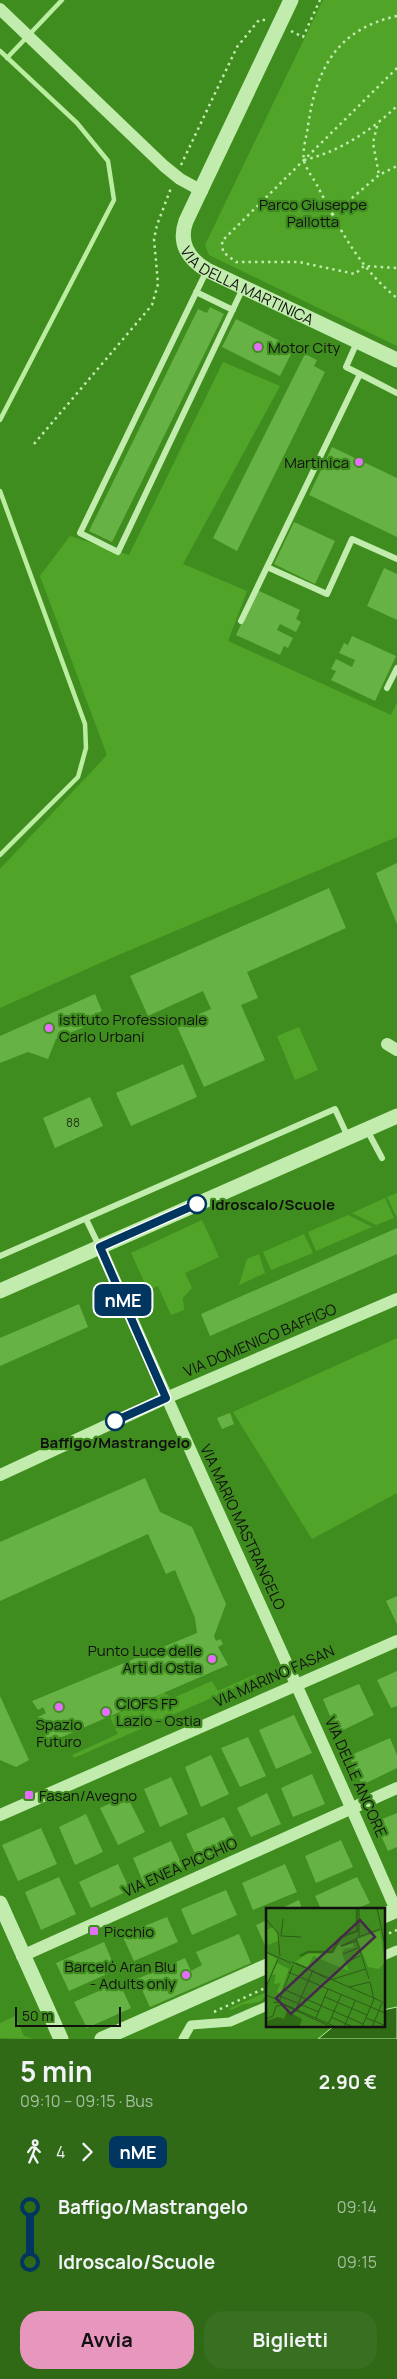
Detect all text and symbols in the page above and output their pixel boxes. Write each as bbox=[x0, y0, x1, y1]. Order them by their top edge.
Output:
park label: Parco Giuseppe Pallotta bbox=[259, 194, 367, 232]
street label: VIA DELLA MARTINICA bbox=[176, 242, 318, 330]
place label: Motor City bbox=[268, 337, 340, 358]
marker: Motor City bbox=[252, 341, 264, 353]
place label: Martinica bbox=[284, 452, 349, 473]
marker: Martinica bbox=[353, 456, 365, 468]
place label: istituto Professionale Carlo Urbani bbox=[59, 1009, 207, 1047]
marker: istituto Professionale Carlo Urbani bbox=[43, 1022, 55, 1034]
house number: 88 bbox=[66, 1114, 80, 1131]
marker: Idroscalo/Scuole bbox=[187, 1194, 207, 1214]
place label: Idroscalo/Scuole bbox=[211, 1194, 335, 1215]
line badge: nME bbox=[94, 1284, 152, 1316]
text: nME bbox=[104, 1288, 142, 1312]
street label: VIA DOMENICO BAFFIGO bbox=[180, 1298, 340, 1382]
marker: Baffigo/Mastrangelo bbox=[105, 1411, 125, 1431]
place label: Baffigo/Mastrangelo bbox=[40, 1432, 190, 1453]
street label: VIA MARIO MASTRANGELO bbox=[195, 1441, 291, 1613]
place label: Punto Luce delle Arti di Ostia bbox=[88, 1640, 202, 1678]
street label: VIA MARINO FASAN bbox=[210, 1640, 338, 1712]
marker: Punto Luce delle Arti di Ostia bbox=[206, 1653, 218, 1665]
place label: CIOFS FP Lazio - Ostia bbox=[116, 1693, 201, 1731]
marker: Spazio Futuro bbox=[53, 1701, 65, 1713]
marker: CIOFS FP Lazio - Ostia bbox=[100, 1706, 112, 1718]
street label: VIA DELLE ANCORE bbox=[320, 1713, 392, 1841]
place label: Spazio Futuro bbox=[36, 1714, 83, 1752]
place label: Fasan/Avegno bbox=[39, 1785, 137, 1806]
marker: Fasan/Avegno bbox=[23, 1789, 35, 1801]
street label: VIA ENEA PICCHIO bbox=[119, 1832, 241, 1902]
inset map bbox=[266, 1908, 384, 2026]
place label: Picchio bbox=[104, 1921, 154, 1942]
marker: Picchio bbox=[88, 1925, 100, 1937]
place label: Barceló Aran Blu - Adults only bbox=[65, 1956, 176, 1994]
marker: Barceló Aran Blu - Adults only bbox=[180, 1969, 192, 1981]
scale bar bbox=[15, 2004, 121, 2027]
text: 50 m bbox=[22, 2006, 53, 2025]
text: 5 min bbox=[20, 2052, 93, 2090]
text: 2.90 € bbox=[319, 2069, 377, 2095]
text: 09:10 – 09:15 · Bus bbox=[20, 2090, 153, 2112]
icon: walk bbox=[20, 2138, 48, 2166]
icon: forward bbox=[73, 2138, 101, 2166]
text: nME bbox=[119, 2140, 157, 2164]
text: 4 bbox=[56, 2141, 65, 2163]
text: Baffigo/Mastrangelo bbox=[58, 2194, 248, 2220]
text: 09:14 bbox=[337, 2196, 377, 2218]
text: Idroscalo/Scuole bbox=[58, 2249, 215, 2275]
text: 09:15 bbox=[337, 2251, 377, 2273]
button: Avvia bbox=[20, 2311, 194, 2369]
button: Biglietti bbox=[204, 2311, 377, 2369]

